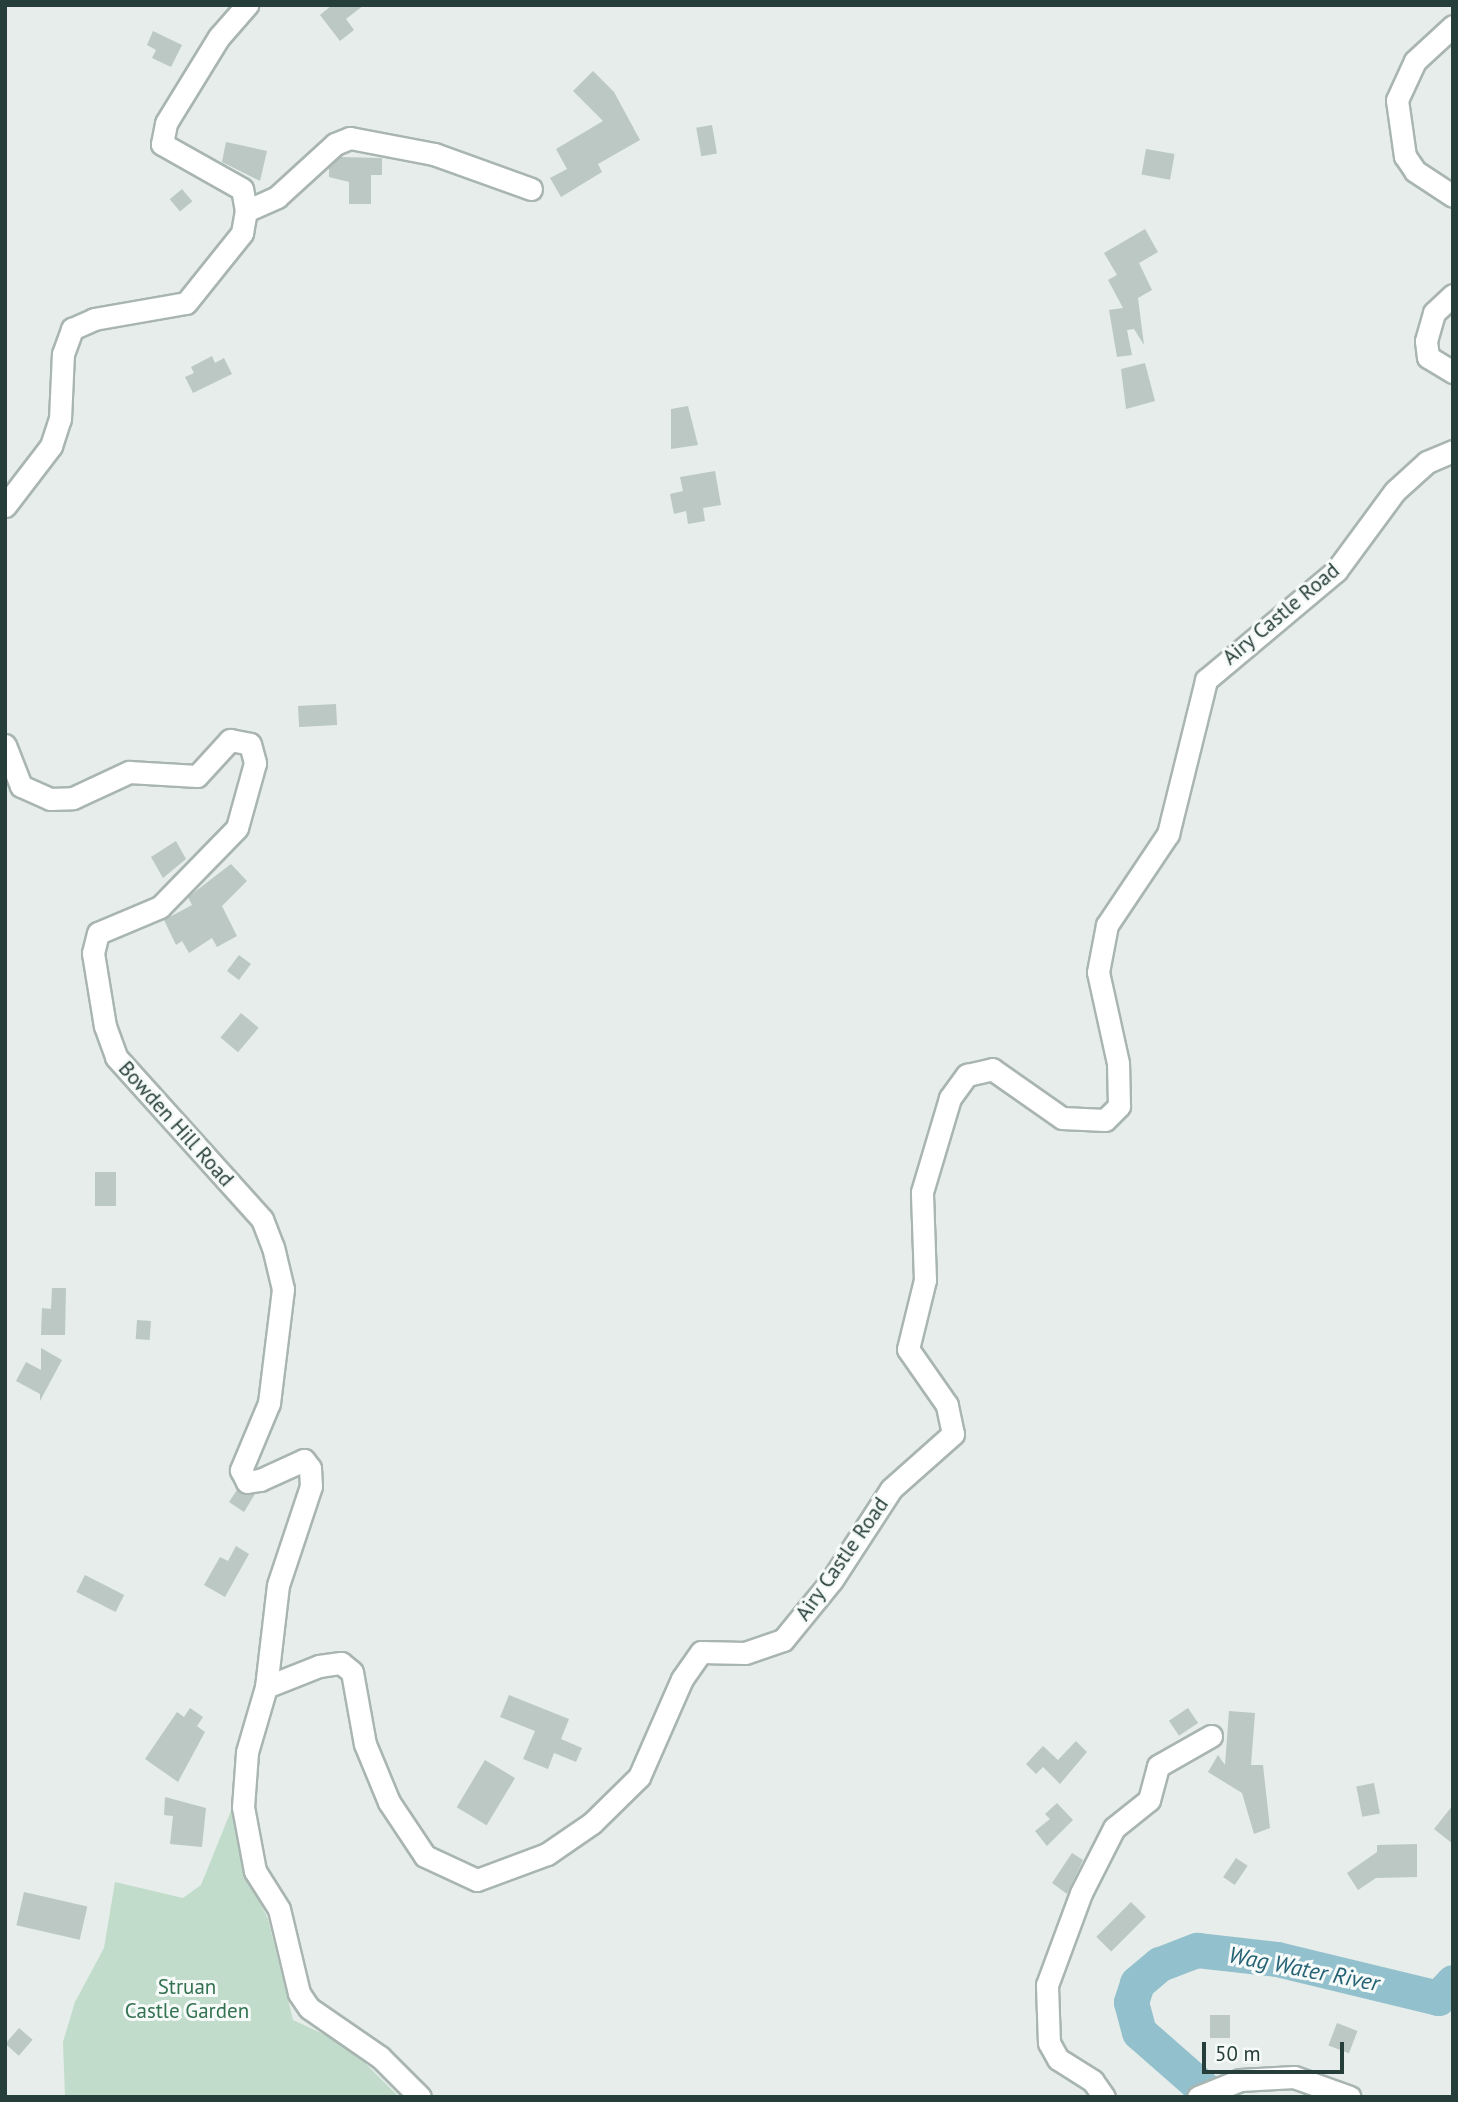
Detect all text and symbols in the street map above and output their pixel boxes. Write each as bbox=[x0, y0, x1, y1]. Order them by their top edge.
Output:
street label: Airy Castle Road bbox=[1217, 558, 1345, 670]
street label: Bowden Hill Road bbox=[113, 1056, 239, 1192]
street label: Airy Castle Road bbox=[790, 1492, 894, 1626]
water label: Wag Water River bbox=[1226, 1941, 1382, 1997]
park label: Struan Castle Garden bbox=[125, 1974, 249, 2024]
scale bar bbox=[1206, 2028, 1348, 2072]
text: 50 m bbox=[1215, 2040, 1261, 2067]

